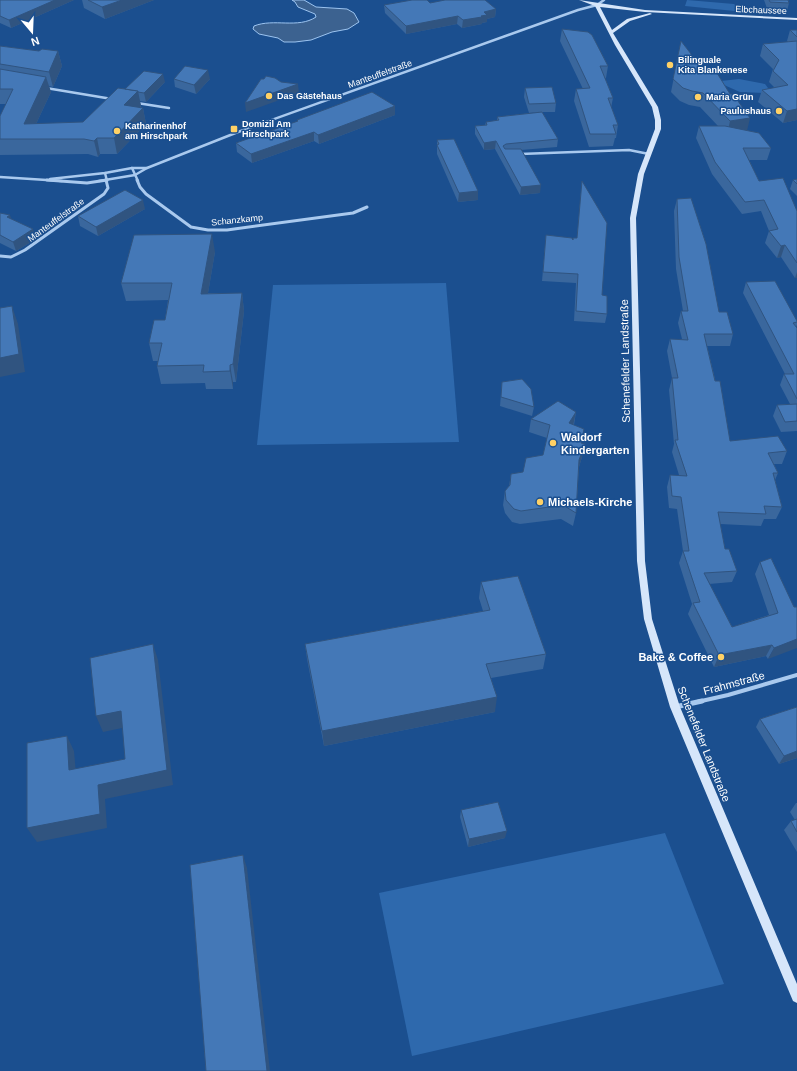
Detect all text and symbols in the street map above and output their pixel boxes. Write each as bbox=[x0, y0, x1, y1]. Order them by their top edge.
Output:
street label: Elbchaussee bbox=[735, 4, 787, 16]
north arrow bbox=[12, 12, 52, 52]
text: N bbox=[29, 34, 41, 48]
place label: Bilinguale Kita Blankenese bbox=[678, 55, 748, 75]
street label: Manteuffelstraße bbox=[347, 58, 413, 90]
marker: Bilinguale Kita Blankenese bbox=[665, 60, 675, 70]
marker: Das Gästehaus bbox=[264, 91, 274, 101]
place label: Das Gästehaus bbox=[277, 91, 342, 101]
marker: Maria Grün bbox=[693, 92, 703, 102]
place label: Maria Grün bbox=[706, 92, 754, 102]
place label: Paulushaus bbox=[720, 106, 771, 116]
marker: Paulushaus bbox=[774, 106, 784, 116]
place label: Domizil Am Hirschpark bbox=[242, 119, 291, 139]
place label: Katharinenhof am Hirschpark bbox=[125, 121, 189, 141]
marker: Domizil Am Hirschpark bbox=[229, 124, 239, 134]
marker: Katharinenhof am Hirschpark bbox=[112, 126, 122, 136]
street label: Manteuffelstraße bbox=[26, 196, 86, 244]
street label: Schanzkamp bbox=[211, 212, 263, 228]
street label: Schenefelder Landstraße bbox=[618, 299, 632, 423]
place label: Waldorf Kindergarten bbox=[561, 431, 630, 456]
marker: Waldorf Kindergarten bbox=[548, 438, 558, 448]
place label: Michaels-Kirche bbox=[548, 496, 632, 508]
marker: Michaels-Kirche bbox=[535, 497, 545, 507]
place label: Bake & Coffee bbox=[638, 651, 713, 663]
marker: Bake & Coffee bbox=[716, 652, 726, 662]
street label: Frahmstraße bbox=[702, 669, 766, 697]
street label: Schenefelder Landstraße bbox=[675, 684, 733, 804]

